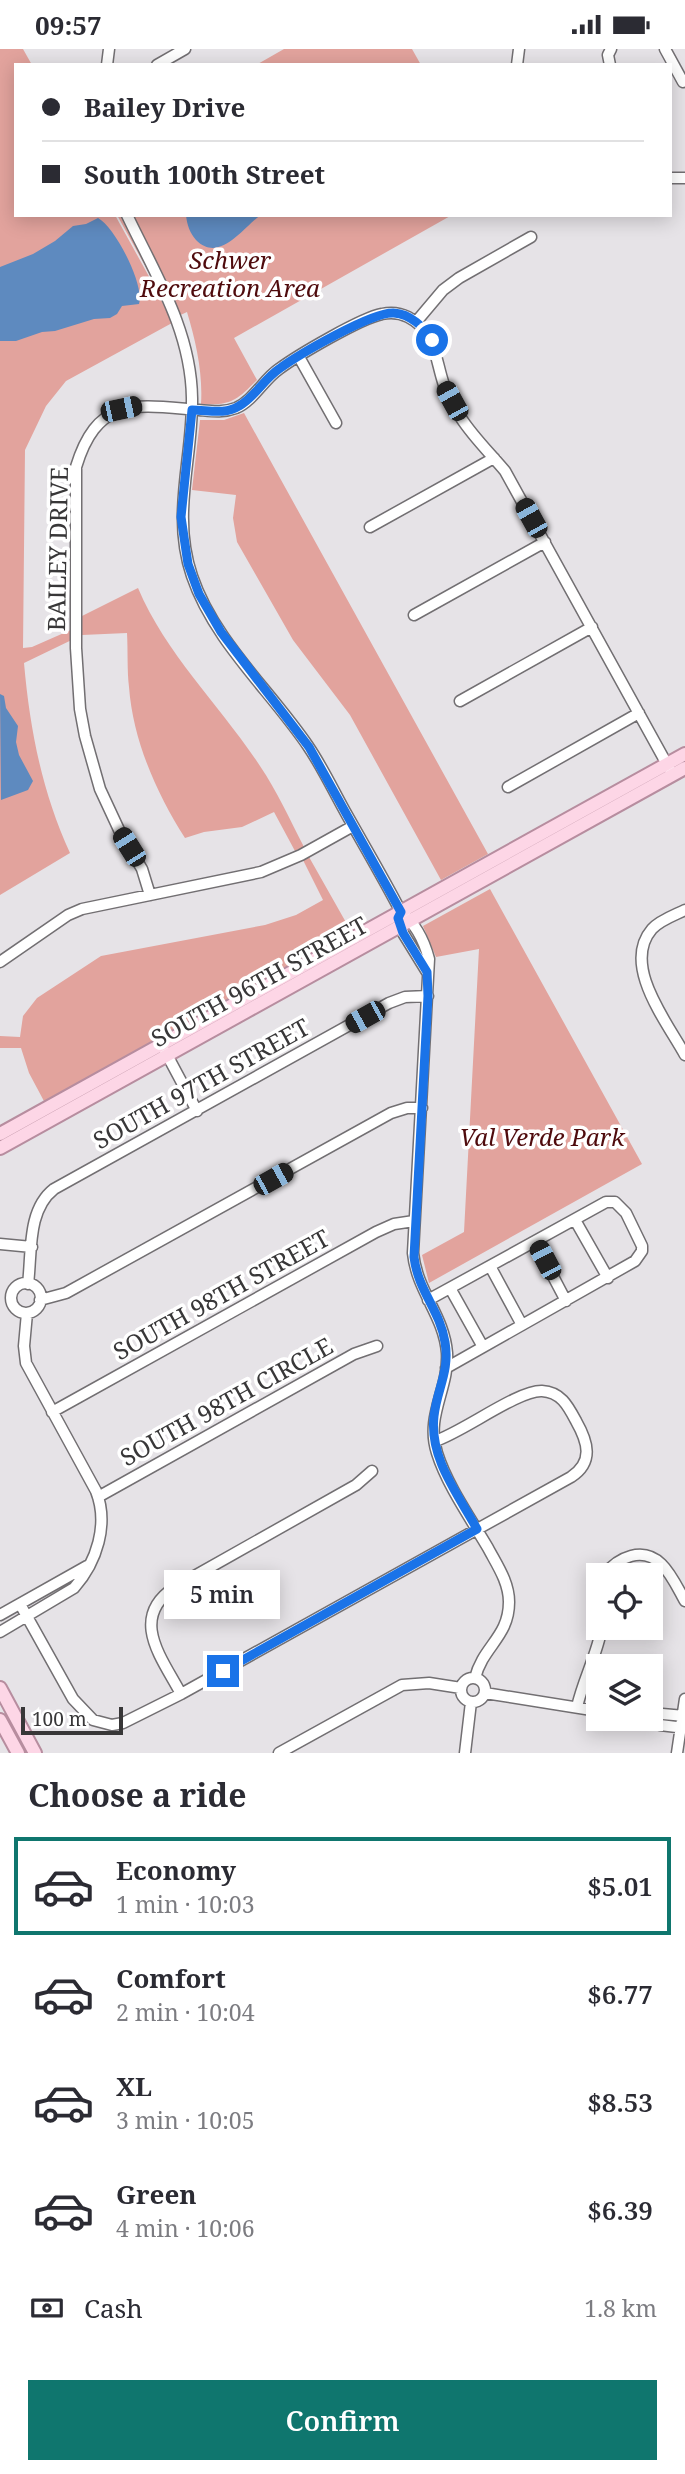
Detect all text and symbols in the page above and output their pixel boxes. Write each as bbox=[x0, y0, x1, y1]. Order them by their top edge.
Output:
text: 09:57 bbox=[35, 7, 102, 43]
text: Bailey Drive bbox=[84, 89, 245, 125]
text: South 100th Street bbox=[84, 156, 325, 192]
park label: Schwer Recreation Area bbox=[139, 243, 320, 304]
route start bbox=[416, 324, 448, 356]
car bbox=[433, 378, 472, 424]
car bbox=[99, 394, 144, 424]
street label: BAILEY DRIVE bbox=[39, 466, 75, 632]
car bbox=[512, 495, 551, 541]
car bbox=[109, 824, 150, 870]
street label: SOUTH 96TH STREET bbox=[145, 908, 373, 1054]
car bbox=[342, 998, 389, 1036]
street label: SOUTH 97TH STREET bbox=[87, 1010, 315, 1156]
park label: Val Verde Park bbox=[459, 1120, 626, 1153]
car bbox=[250, 1160, 297, 1198]
street label: SOUTH 98TH STREET bbox=[107, 1221, 335, 1367]
car bbox=[526, 1237, 565, 1283]
street label: SOUTH 98TH CIRCLE bbox=[114, 1329, 338, 1473]
map controls bbox=[586, 1563, 663, 1731]
button: locate bbox=[586, 1563, 663, 1640]
callout: 5 min bbox=[165, 1569, 281, 1619]
text: 5 min bbox=[190, 1578, 254, 1610]
button: layers bbox=[586, 1654, 663, 1731]
route end bbox=[207, 1655, 239, 1687]
scale bar bbox=[21, 1704, 122, 1736]
text: 100 m bbox=[32, 1706, 87, 1732]
text: Choose a ride bbox=[28, 1773, 247, 1816]
text: Economy bbox=[116, 1852, 236, 1888]
icon: car bbox=[32, 1855, 95, 1918]
text: $5.01 bbox=[587, 1868, 653, 1904]
text: 1 min · 10:03 bbox=[116, 1888, 254, 1920]
text: Comfort bbox=[116, 1960, 226, 1996]
icon: car bbox=[32, 1963, 95, 2026]
text: $6.77 bbox=[587, 1976, 653, 2012]
text: 2 min · 10:04 bbox=[116, 1996, 254, 2028]
text: XL bbox=[116, 2068, 152, 2104]
icon: car bbox=[32, 2071, 95, 2134]
text: $8.53 bbox=[587, 2084, 653, 2120]
text: 3 min · 10:05 bbox=[116, 2104, 254, 2136]
text: Green bbox=[116, 2176, 197, 2212]
icon: car bbox=[32, 2179, 95, 2242]
text: $6.39 bbox=[587, 2192, 653, 2228]
text: 4 min · 10:06 bbox=[116, 2212, 254, 2244]
icon: cash bbox=[28, 2289, 66, 2327]
text: Cash bbox=[84, 2290, 143, 2326]
text: 1.8 km bbox=[584, 2292, 657, 2324]
button: Confirm bbox=[28, 2380, 657, 2460]

